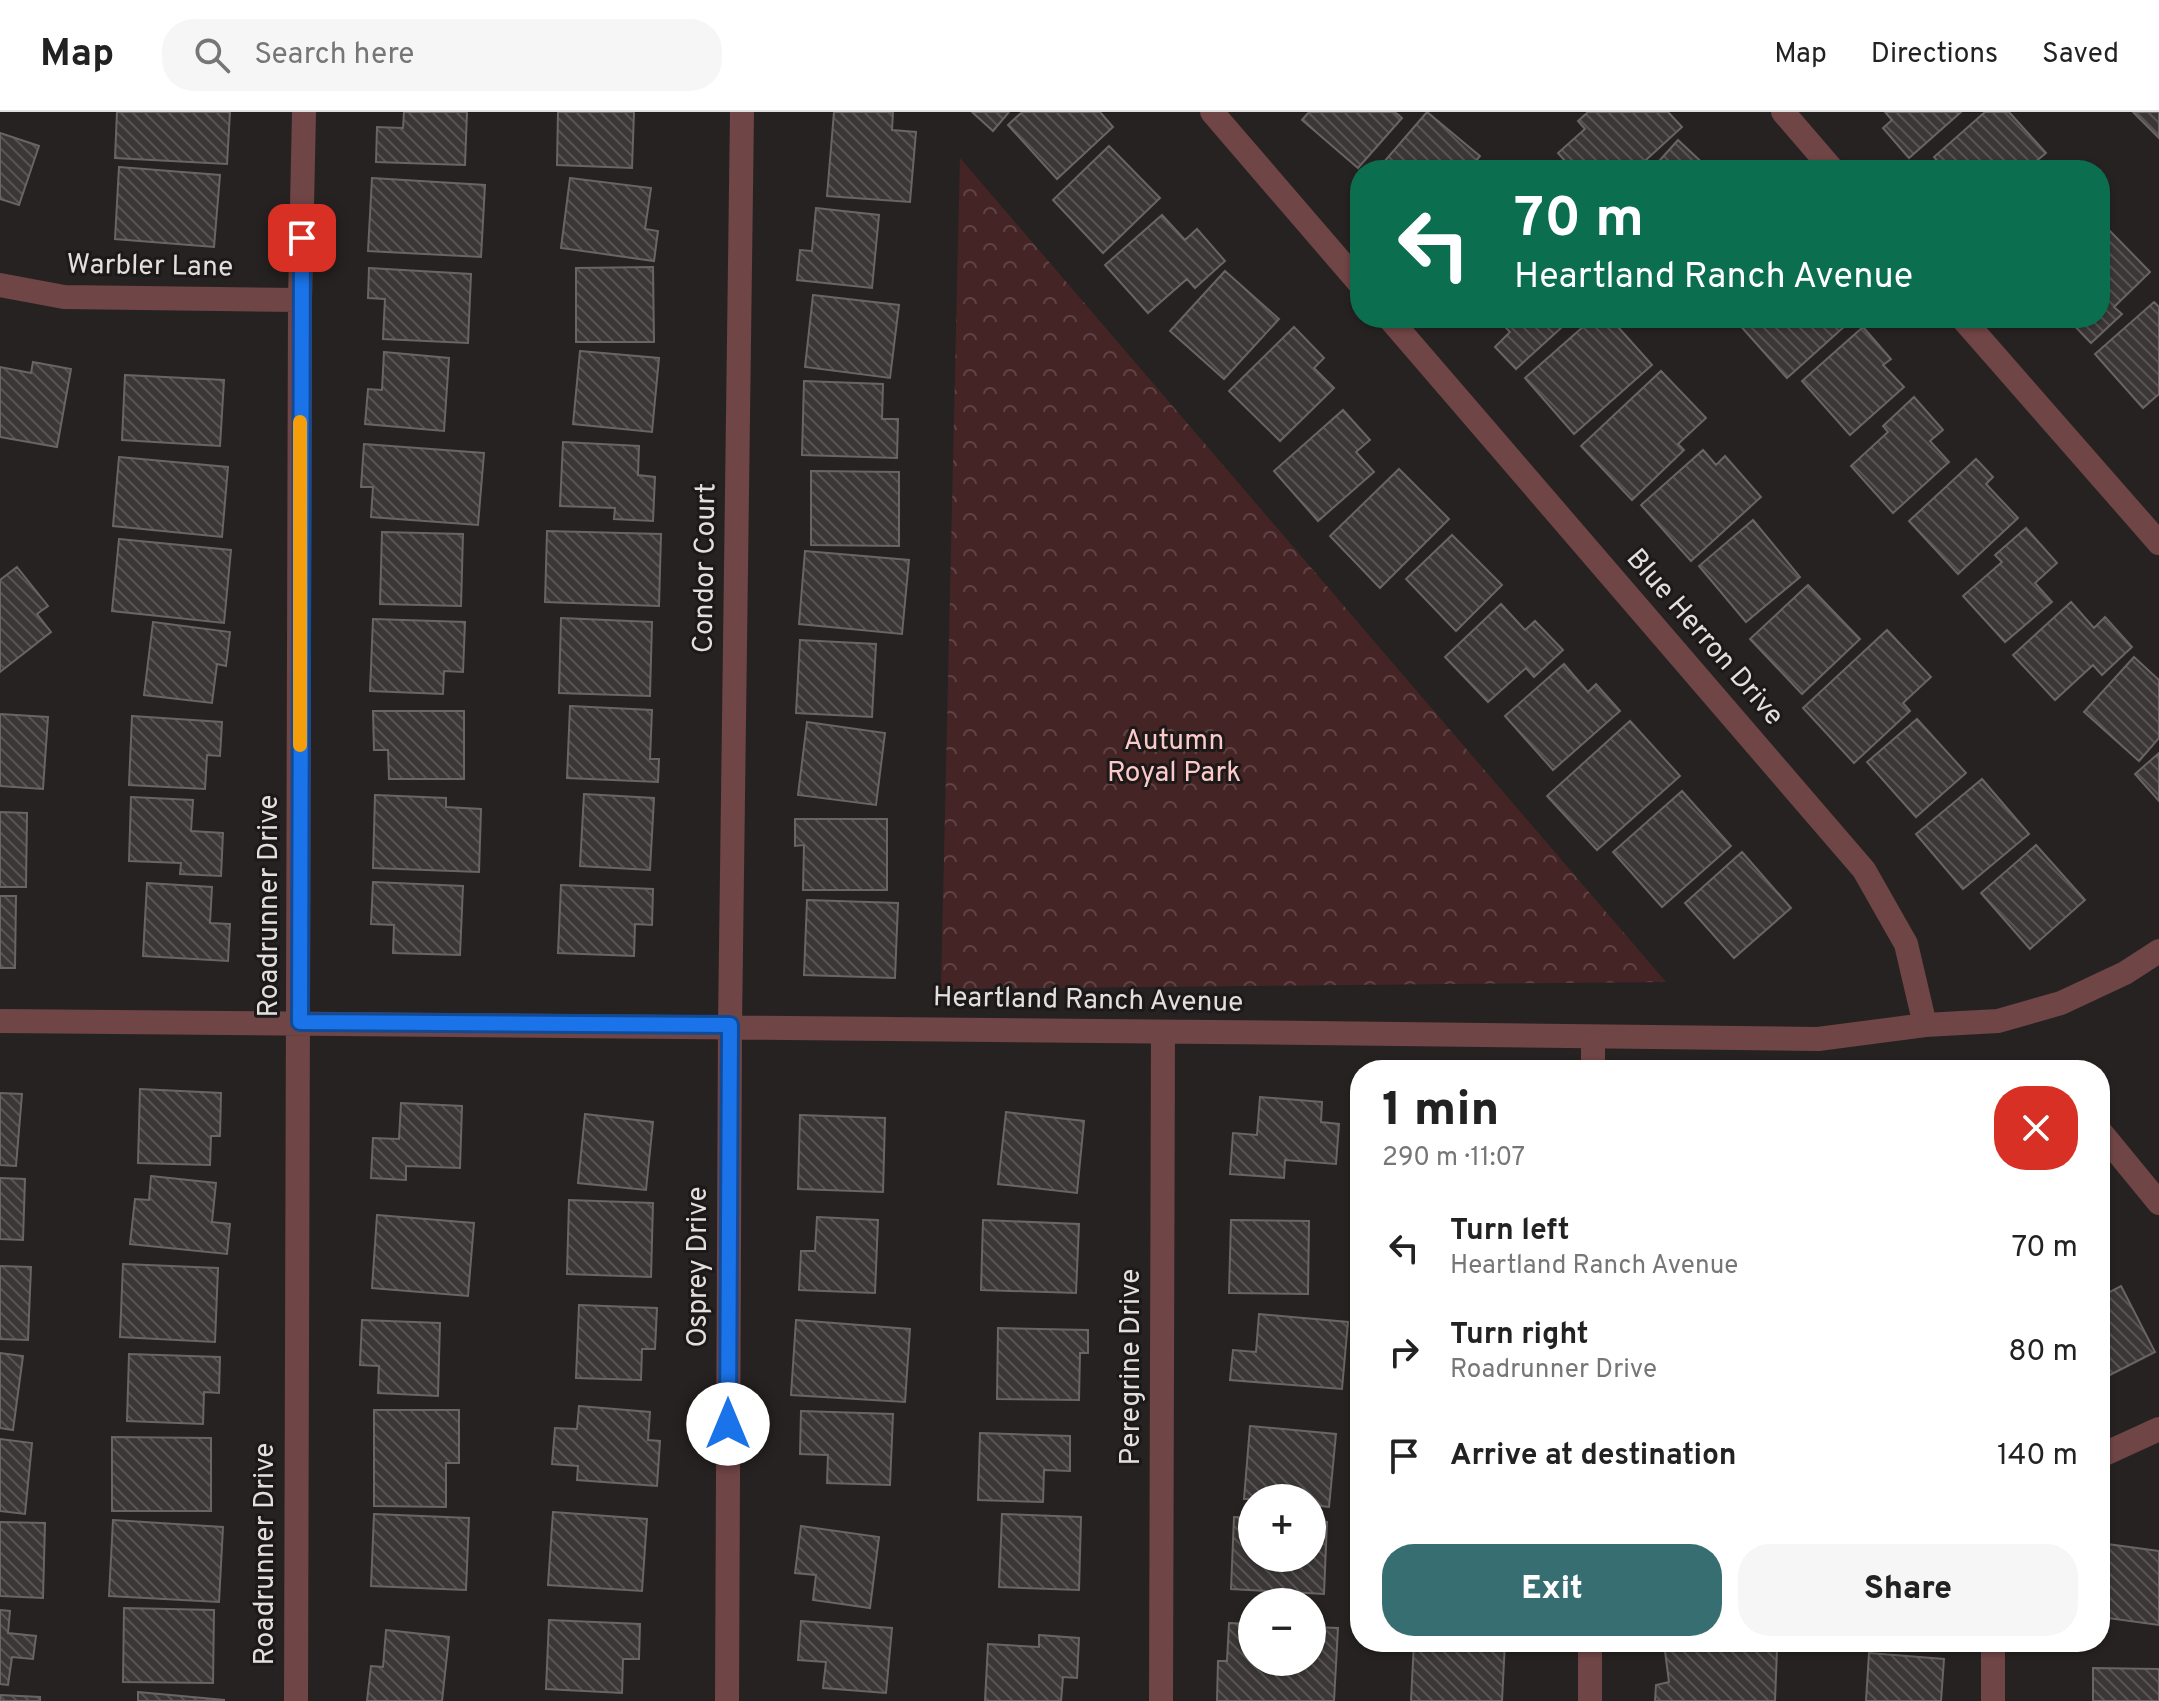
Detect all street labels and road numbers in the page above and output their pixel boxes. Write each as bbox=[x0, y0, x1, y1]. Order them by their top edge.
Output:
street label: Warbler Lane bbox=[66, 248, 234, 286]
street label: Condor Court bbox=[687, 483, 725, 653]
street label: Blue Herron Drive bbox=[1617, 542, 1791, 734]
street label: Roadrunner Drive bbox=[252, 795, 288, 1017]
street label: Heartland Ranch Avenue bbox=[933, 980, 1243, 1022]
street label: Osprey Drive bbox=[681, 1187, 717, 1347]
street label: Peregrine Drive bbox=[1114, 1269, 1150, 1465]
street label: Roadrunner Drive bbox=[248, 1443, 284, 1665]

